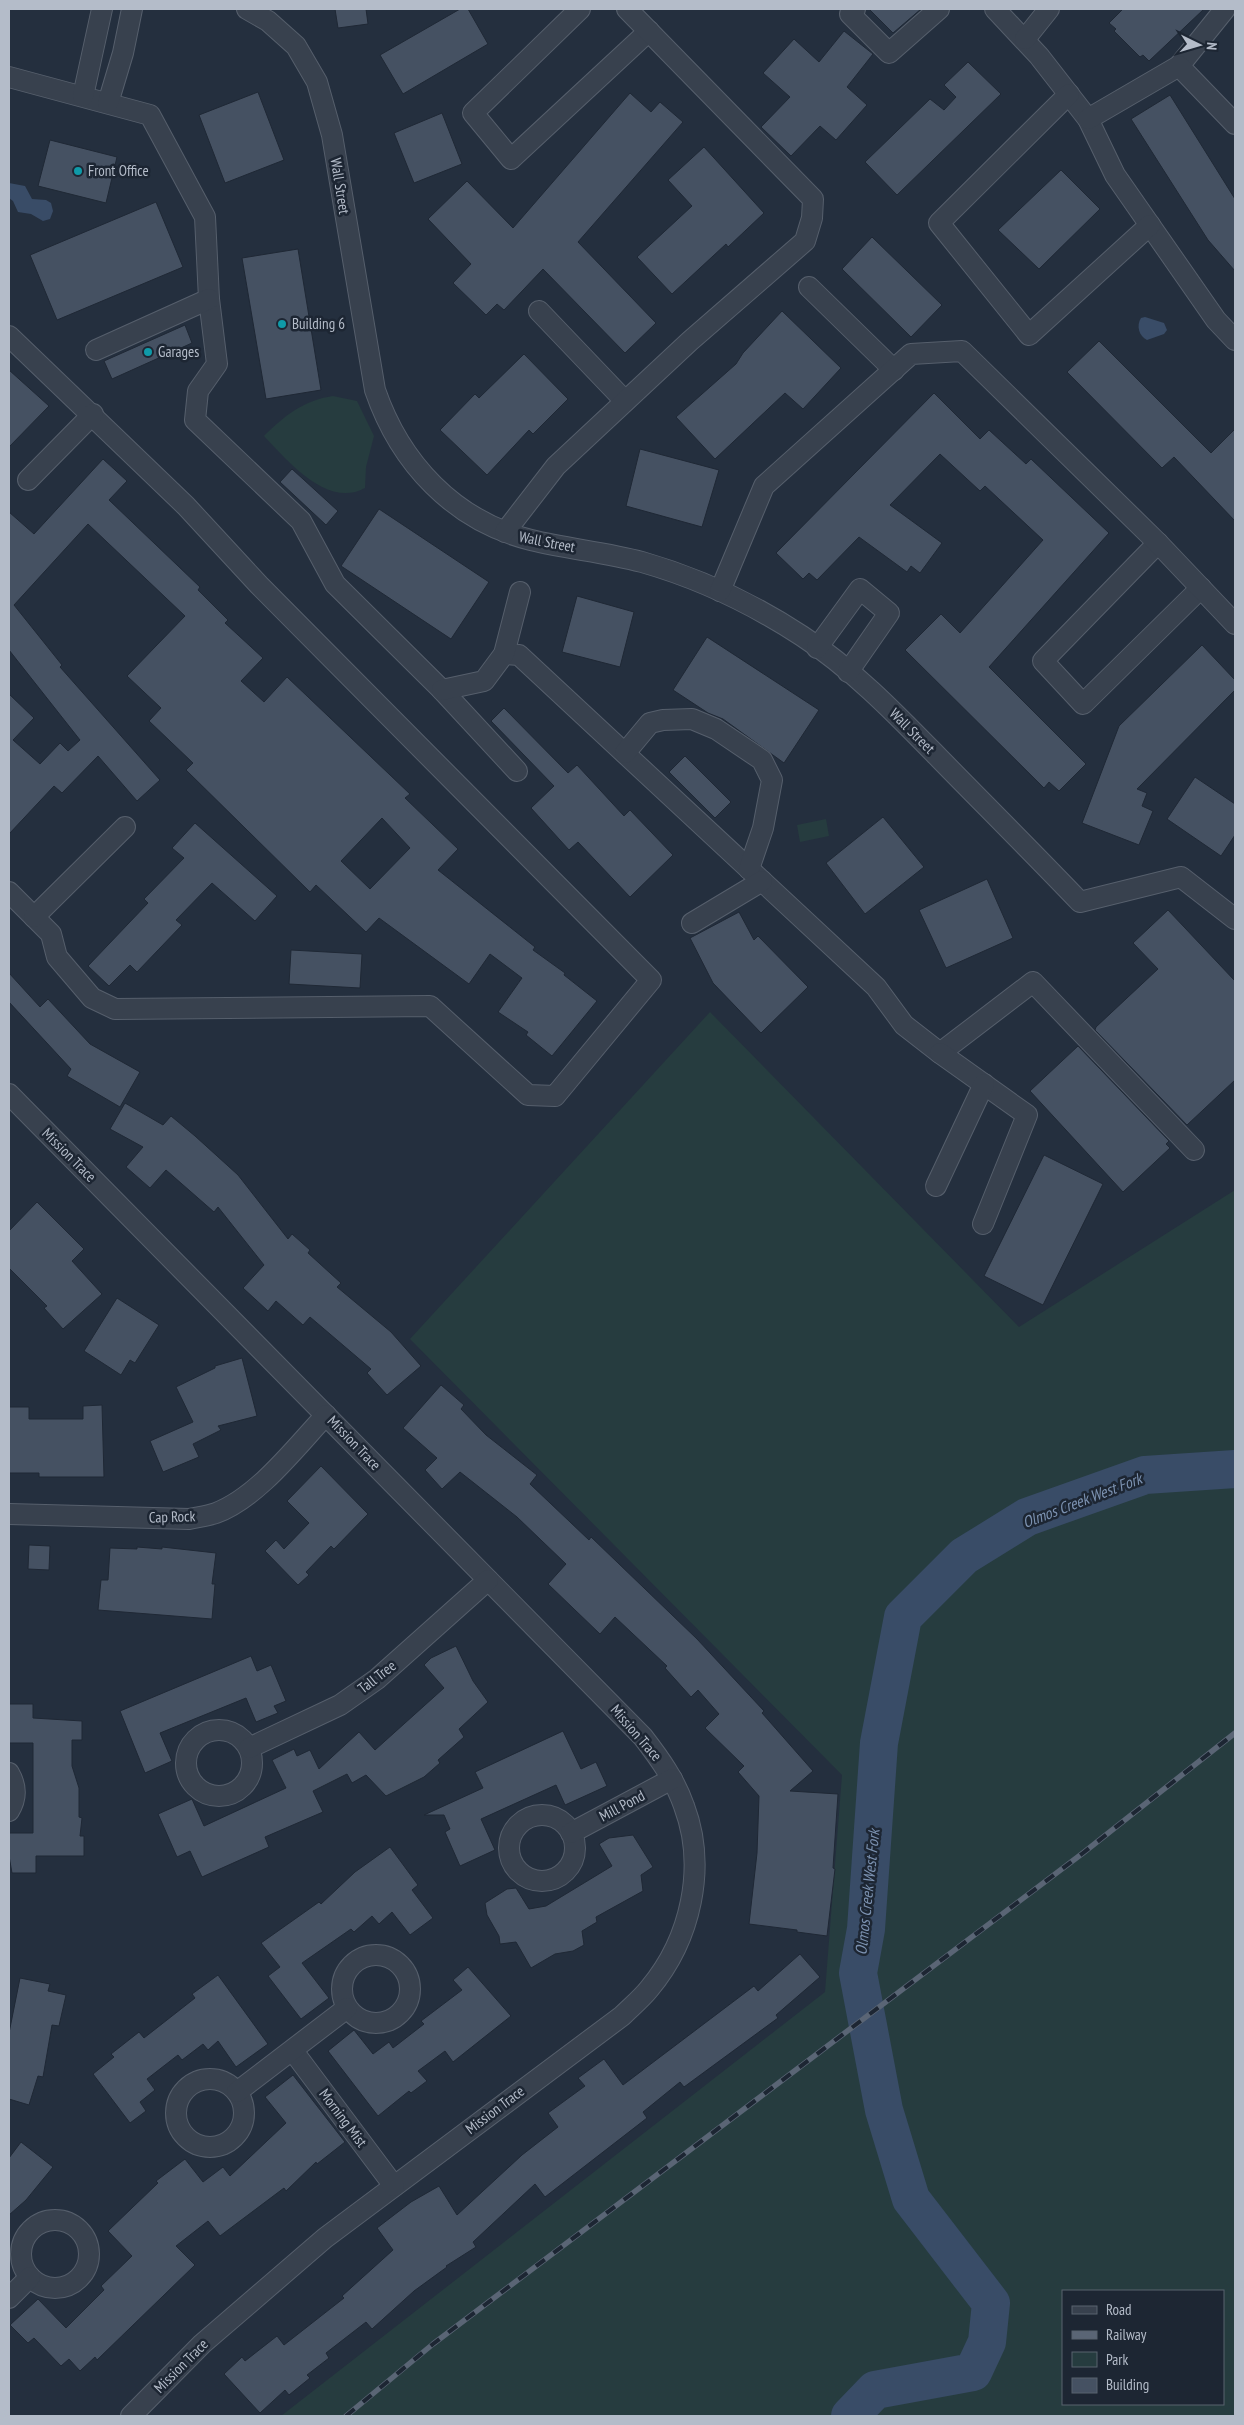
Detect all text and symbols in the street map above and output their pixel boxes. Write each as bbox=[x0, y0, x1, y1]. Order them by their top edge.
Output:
north arrow bbox=[1174, 20, 1224, 70]
text: N bbox=[1203, 42, 1221, 51]
street label: Wall Street bbox=[327, 156, 354, 215]
place label: Front Office bbox=[88, 161, 149, 180]
marker: Front Office bbox=[72, 165, 84, 177]
place label: Building 6 bbox=[292, 314, 345, 333]
marker: Building 6 bbox=[276, 318, 288, 330]
place label: Garages bbox=[158, 342, 199, 361]
marker: Garages bbox=[142, 346, 154, 358]
street label: Wall Street bbox=[517, 527, 577, 556]
street label: Wall Street bbox=[886, 704, 939, 757]
street label: Mission Trace bbox=[38, 1124, 100, 1186]
street label: Mission Trace bbox=[324, 1411, 385, 1474]
water label: Olmos Creek West Fork bbox=[1019, 1467, 1146, 1532]
street label: Cap Rock bbox=[148, 1506, 196, 1527]
street label: Tall Tree bbox=[354, 1656, 399, 1697]
street label: Mission Trace bbox=[607, 1700, 666, 1765]
street label: Mill Pond bbox=[596, 1786, 648, 1825]
water label: Olmos Creek West Fork bbox=[850, 1826, 884, 1956]
street label: Mission Trace bbox=[461, 2081, 528, 2138]
street label: Morning Mist bbox=[315, 2085, 372, 2151]
legend bbox=[1062, 2290, 1224, 2405]
text: Road bbox=[1106, 2300, 1132, 2319]
text: Railway bbox=[1106, 2325, 1147, 2344]
street label: Mission Trace bbox=[150, 2335, 212, 2397]
text: Park bbox=[1106, 2350, 1128, 2369]
text: Building bbox=[1106, 2375, 1149, 2394]

